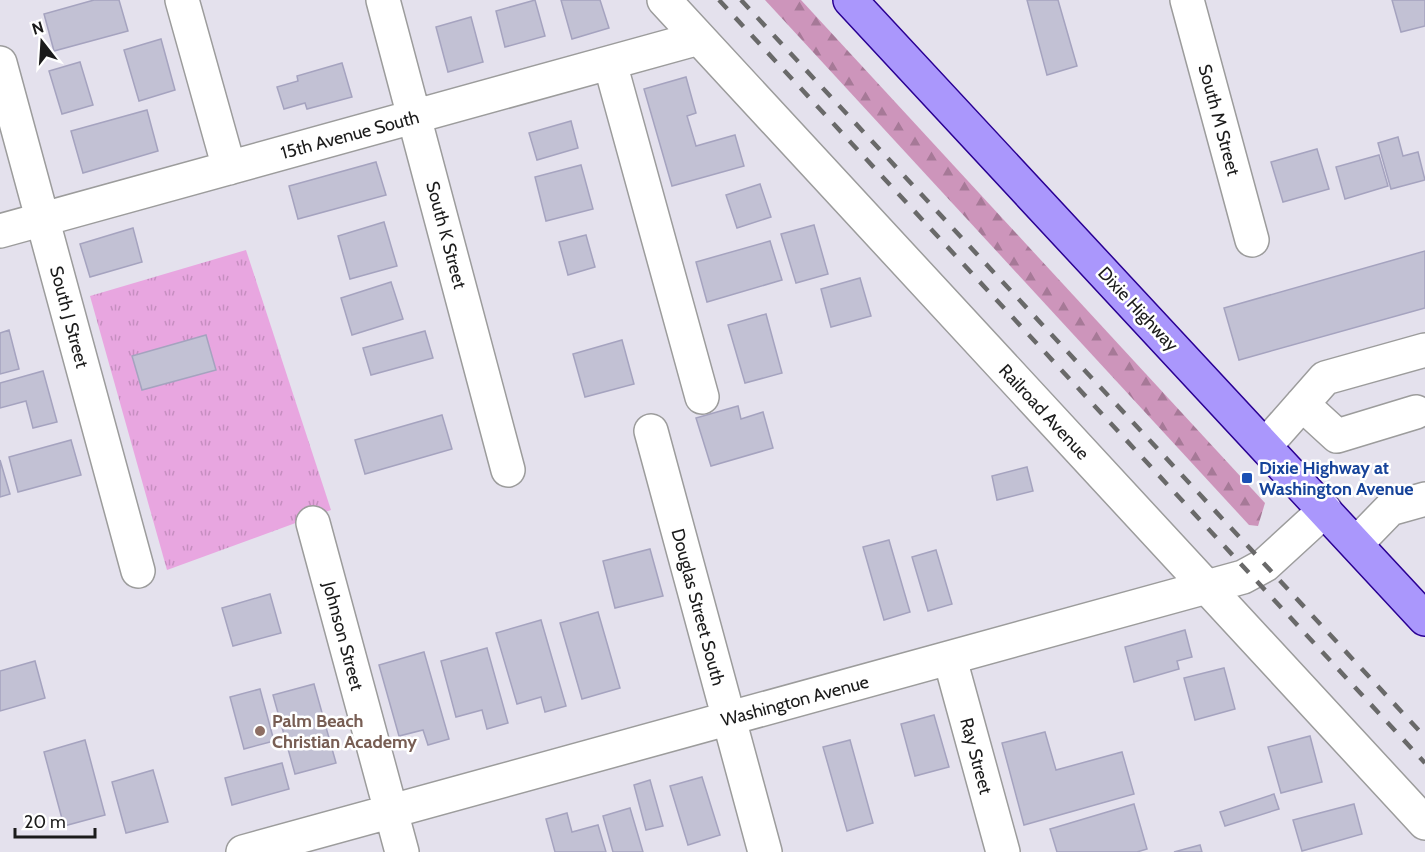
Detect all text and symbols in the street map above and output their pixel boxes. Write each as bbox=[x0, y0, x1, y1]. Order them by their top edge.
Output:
north arrow bbox=[12, 12, 72, 72]
text: N bbox=[30, 17, 46, 39]
street label: South M Street bbox=[1194, 62, 1244, 178]
street label: 15th Avenue South bbox=[278, 106, 422, 164]
street label: South K Street bbox=[421, 179, 471, 291]
street label: Dixie Highway bbox=[1093, 262, 1183, 356]
street label: South J Street bbox=[45, 264, 93, 370]
street label: Railroad Avenue bbox=[994, 360, 1094, 464]
place label: Dixie Highway at Washington Avenue bbox=[1259, 457, 1414, 500]
marker: Dixie Highway at Washington Avenue bbox=[1240, 471, 1254, 485]
street label: Douglas Street South bbox=[666, 526, 730, 688]
street label: Johnson Street bbox=[318, 578, 368, 693]
street label: Washington Avenue bbox=[719, 671, 871, 731]
place label: Palm Beach Christian Academy bbox=[272, 710, 417, 753]
street label: Ray Street bbox=[955, 715, 997, 797]
marker: Palm Beach Christian Academy bbox=[253, 724, 267, 738]
scale bar bbox=[15, 801, 94, 839]
text: 20 m bbox=[24, 811, 66, 833]

